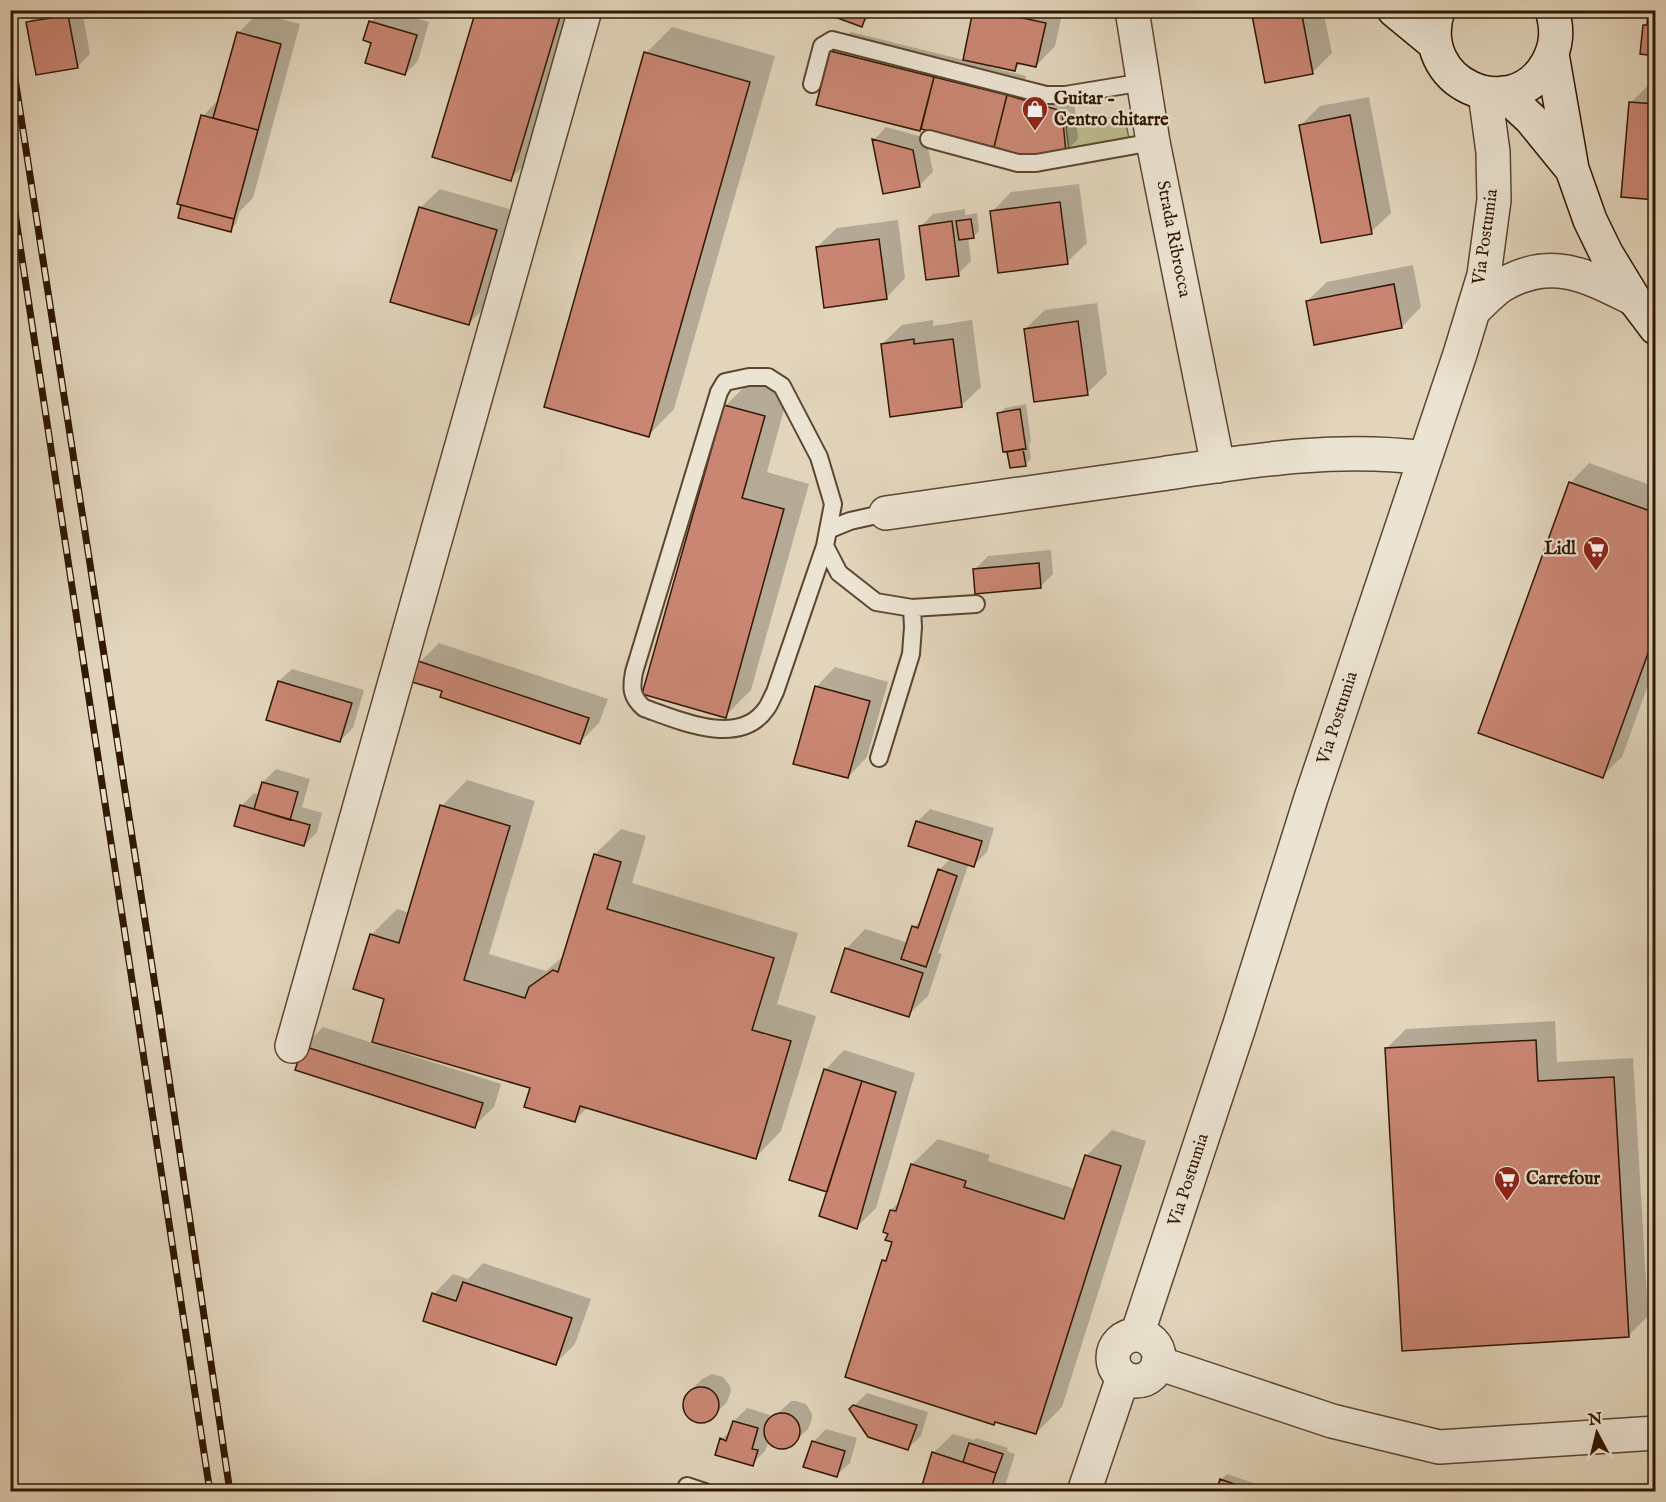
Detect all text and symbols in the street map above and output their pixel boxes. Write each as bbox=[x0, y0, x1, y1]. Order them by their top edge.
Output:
place label: Guitar - Centro chitarre bbox=[1054, 88, 1169, 132]
shop icon: Guitar - Centro chitarre bbox=[1020, 94, 1050, 132]
street label: Strada Ribrocca bbox=[1150, 179, 1196, 300]
street label: Via Postumia bbox=[1468, 187, 1504, 287]
supermarket icon: Lidl bbox=[1581, 534, 1611, 572]
place label: Lidl bbox=[1544, 538, 1577, 561]
street label: Via Postumia bbox=[1312, 668, 1364, 768]
street label: Via Postumia bbox=[1163, 1130, 1215, 1230]
supermarket icon: Carrefour bbox=[1492, 1164, 1522, 1202]
place label: Carrefour bbox=[1526, 1168, 1601, 1191]
north arrow bbox=[1567, 1403, 1627, 1463]
text: N bbox=[1586, 1409, 1604, 1431]

